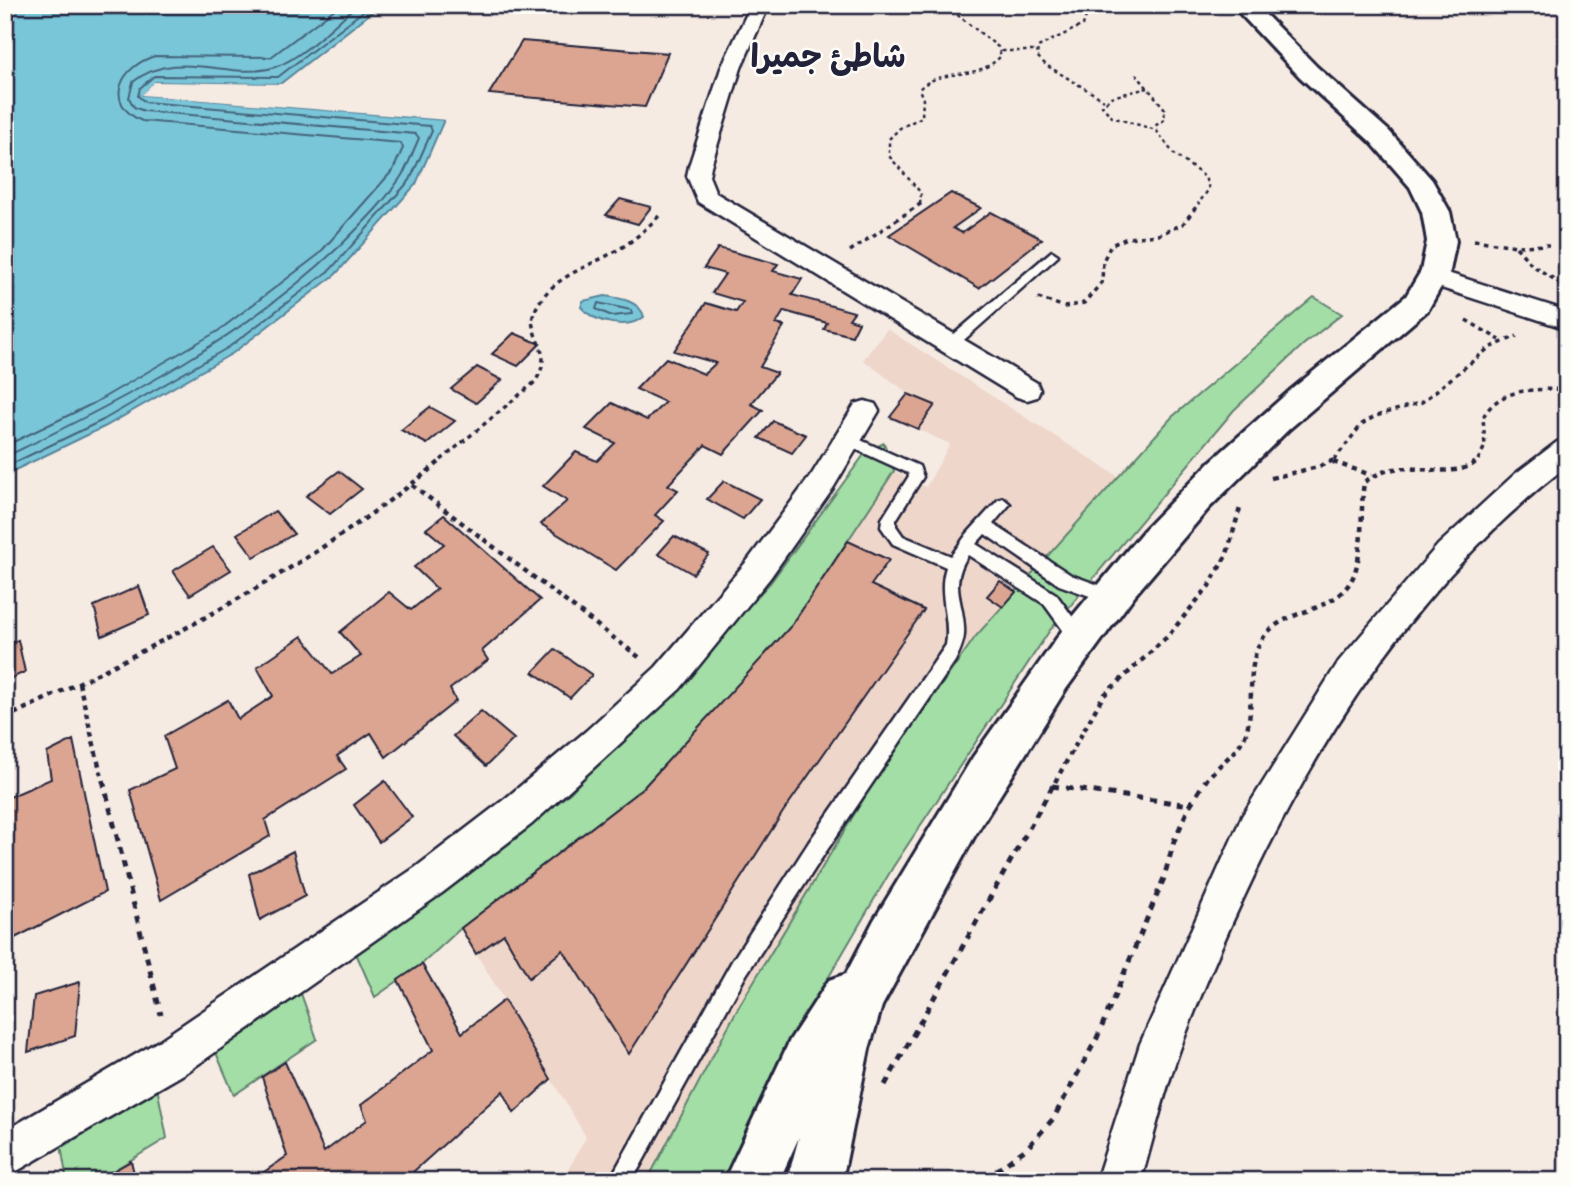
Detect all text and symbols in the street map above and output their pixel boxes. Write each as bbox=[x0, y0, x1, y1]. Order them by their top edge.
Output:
district label: شاطئ جميرا bbox=[750, 36, 906, 83]

